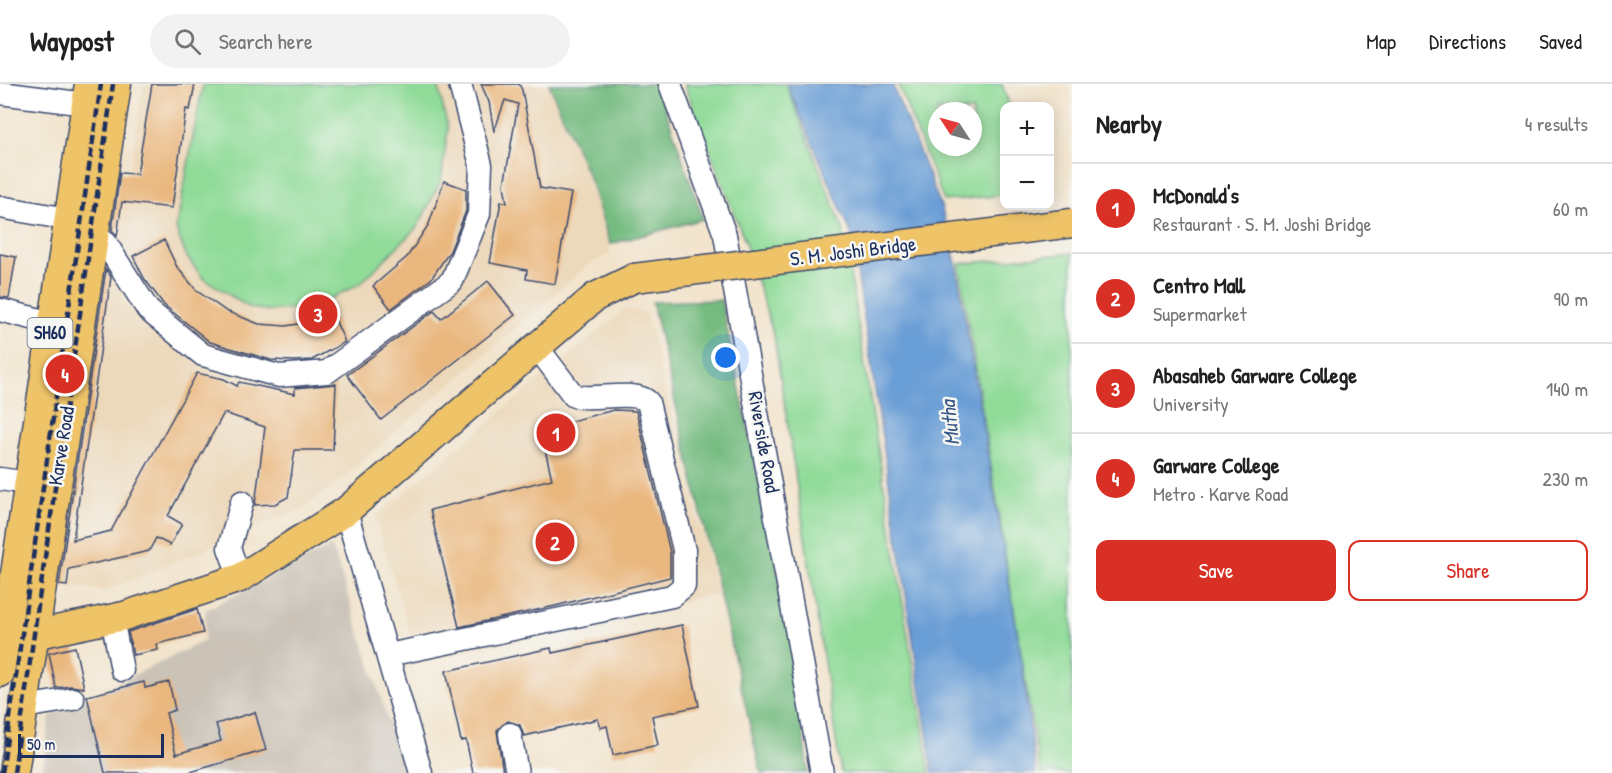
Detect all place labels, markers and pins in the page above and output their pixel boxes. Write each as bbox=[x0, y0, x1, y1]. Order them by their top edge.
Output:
pin: 3 bbox=[298, 292, 338, 336]
pin: 4 bbox=[46, 352, 84, 396]
pin: 1 bbox=[536, 410, 576, 456]
pin: 2 bbox=[536, 520, 574, 564]

